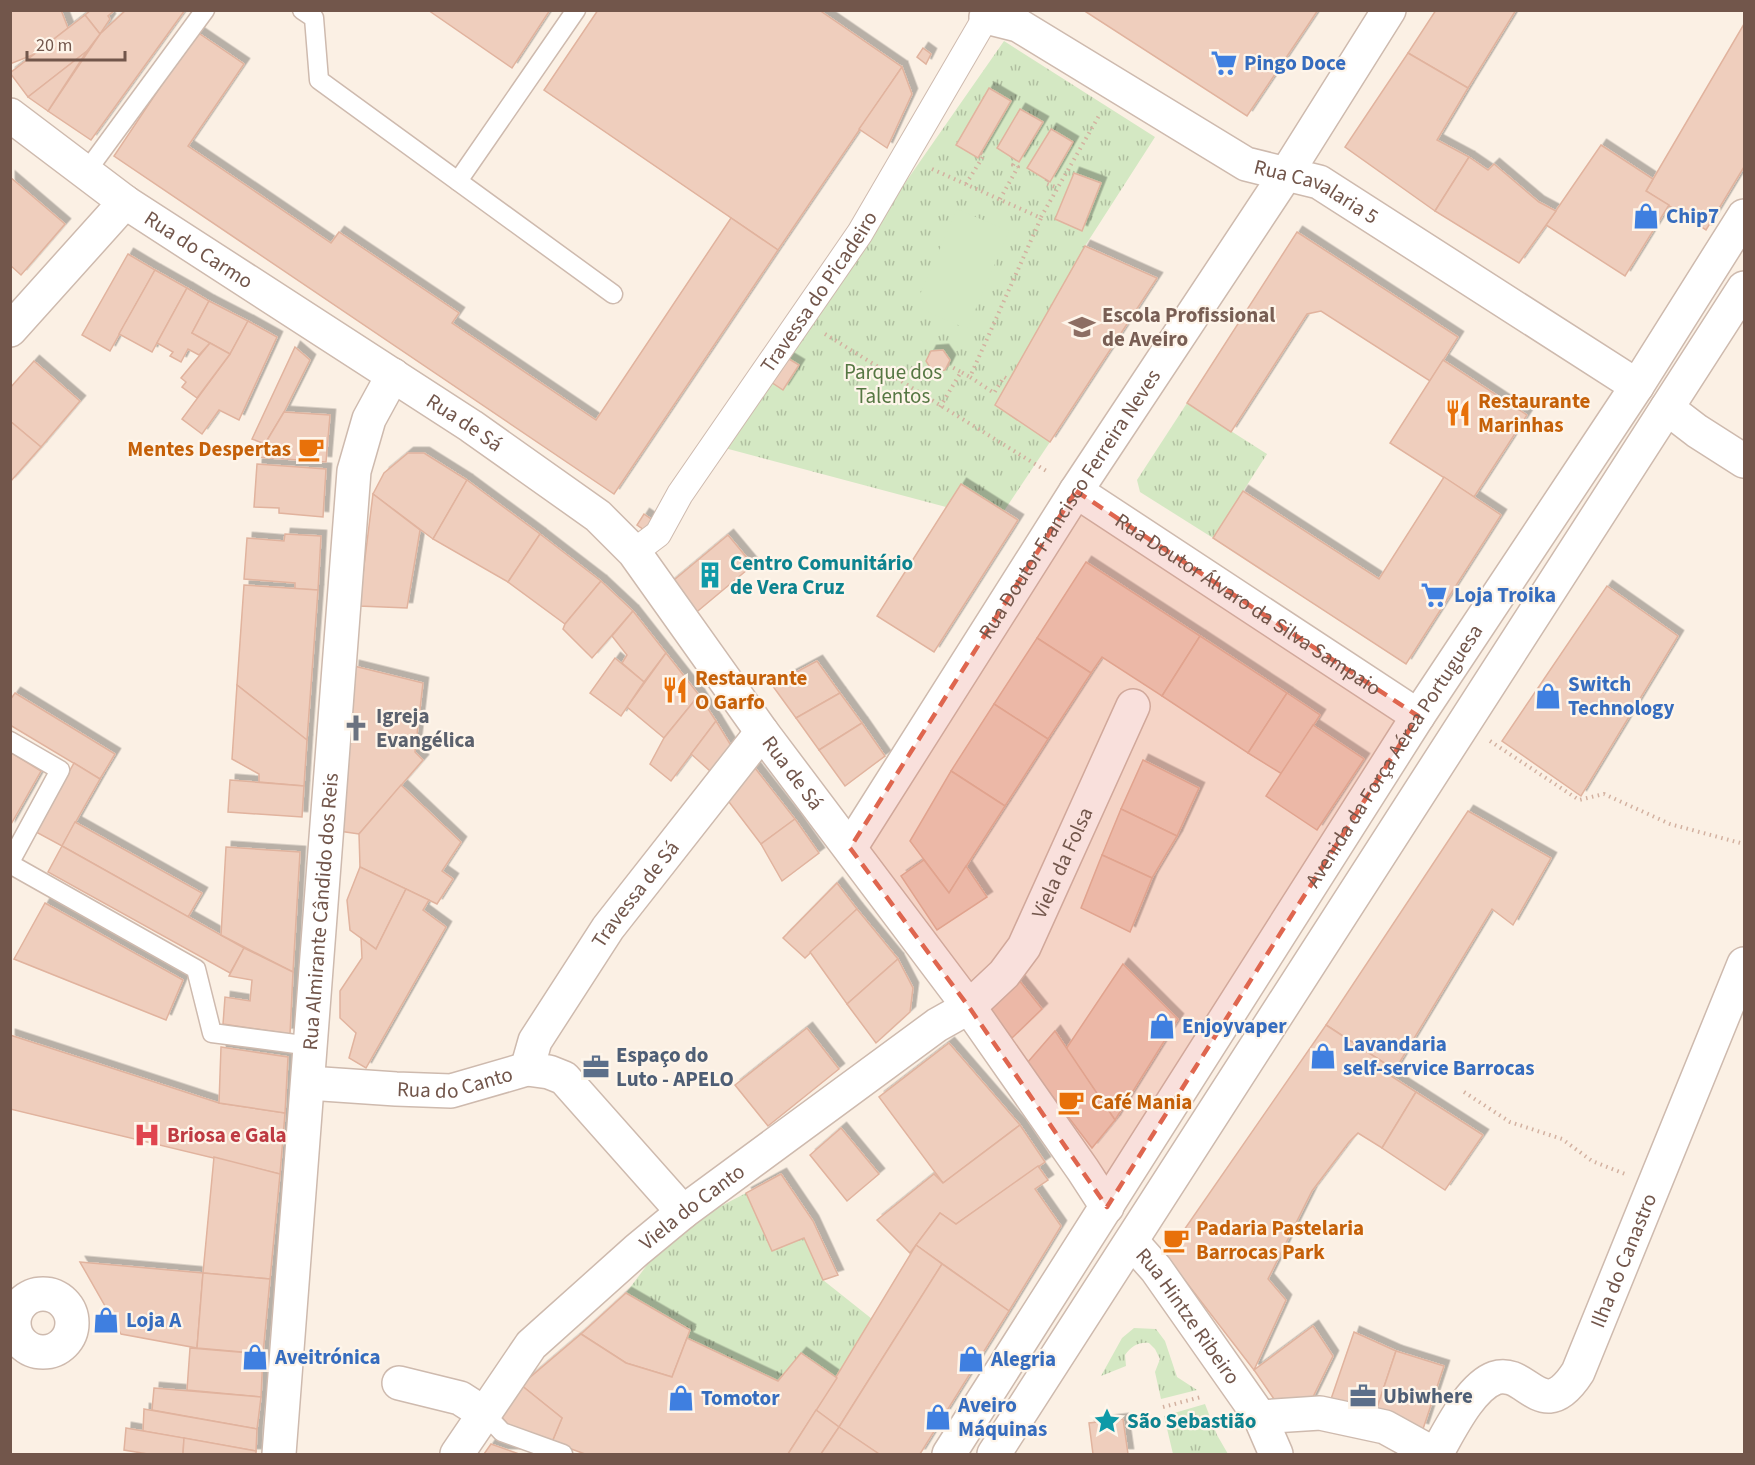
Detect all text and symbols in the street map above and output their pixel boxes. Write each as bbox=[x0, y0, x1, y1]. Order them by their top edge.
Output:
scale bar bbox=[27, 24, 124, 62]
text: 20 m bbox=[36, 33, 72, 58]
supermarket icon: Pingo Doce bbox=[1209, 48, 1239, 78]
place label: Pingo Doce bbox=[1244, 48, 1346, 78]
street label: Rua Cavalaria 5 bbox=[1251, 152, 1384, 231]
shop icon: Chip7 bbox=[1631, 201, 1661, 231]
place label: Chip7 bbox=[1666, 201, 1719, 231]
street label: Rua do Carmo bbox=[138, 203, 259, 296]
street label: Travessa do Picadeiro bbox=[753, 205, 885, 379]
place label: Escola Profissional de Aveiro bbox=[1102, 300, 1275, 354]
school or university icon: Escola Profissional de Aveiro bbox=[1067, 312, 1097, 342]
park label: Parque dos Talentos bbox=[844, 357, 942, 411]
street label: Rua Doutor Francisco Ferreira Neves bbox=[971, 363, 1168, 645]
street label: Rua de Sá bbox=[420, 386, 509, 459]
place label: Restaurante Marinhas bbox=[1478, 386, 1591, 440]
restaurant icon: Restaurante Marinhas bbox=[1443, 398, 1473, 428]
place label: Mentes Despertas bbox=[127, 434, 291, 464]
cafe icon: Mentes Despertas bbox=[296, 434, 326, 464]
street label: Rua Doutor Álvaro da Silva Sampaio bbox=[1109, 506, 1387, 703]
place label: Centro Comunitário de Vera Cruz bbox=[730, 548, 913, 602]
building icon: Centro Comunitário de Vera Cruz bbox=[695, 560, 725, 590]
supermarket icon: Loja Troika bbox=[1419, 580, 1449, 610]
place label: Loja Troika bbox=[1454, 580, 1556, 610]
street label: Avenida da Força Aérea Portuguesa bbox=[1298, 618, 1490, 893]
place label: Restaurante O Garfo bbox=[695, 663, 808, 717]
place label: Switch Technology bbox=[1568, 669, 1674, 723]
restaurant icon: Restaurante O Garfo bbox=[660, 675, 690, 705]
shop icon: Switch Technology bbox=[1533, 681, 1563, 711]
place label: Igreja Evangélica bbox=[376, 701, 475, 755]
church icon: Igreja Evangélica bbox=[341, 713, 371, 743]
street label: Rua de Sá bbox=[755, 729, 831, 816]
street label: Rua Almirante Cândido dos Reis bbox=[295, 772, 346, 1051]
street label: Viela da Folsa bbox=[1024, 802, 1100, 923]
street label: Travessa de Sá bbox=[584, 834, 686, 954]
shop icon: Enjoyvaper bbox=[1147, 1011, 1177, 1041]
place label: Enjoyvaper bbox=[1182, 1011, 1287, 1041]
place label: Lavandaria self-service Barrocas bbox=[1343, 1029, 1535, 1083]
place label: Espaço do Luto - APELO bbox=[616, 1040, 734, 1094]
shop icon: Lavandaria self-service Barrocas bbox=[1308, 1041, 1338, 1071]
office icon: Espaço do Luto - APELO bbox=[581, 1052, 611, 1082]
street label: Rua do Canto bbox=[396, 1059, 516, 1107]
cafe icon: Café Mania bbox=[1056, 1087, 1086, 1117]
place label: Café Mania bbox=[1091, 1087, 1192, 1117]
hospital icon: Briosa e Gala bbox=[132, 1120, 162, 1150]
place label: Briosa e Gala bbox=[167, 1120, 287, 1150]
street label: Viela do Canto bbox=[633, 1156, 751, 1257]
street label: Ilha do Canastro bbox=[1583, 1189, 1664, 1332]
place label: Padaria Pastelaria Barrocas Park bbox=[1196, 1213, 1364, 1267]
cafe icon: Padaria Pastelaria Barrocas Park bbox=[1161, 1225, 1191, 1255]
street label: Rua Hintze Ribeiro bbox=[1129, 1241, 1247, 1390]
shop icon: Loja A bbox=[91, 1305, 121, 1335]
place label: Loja A bbox=[126, 1305, 182, 1335]
shop icon: Aveitrónica bbox=[240, 1342, 270, 1372]
place label: Aveitrónica bbox=[274, 1342, 381, 1372]
shop icon: Alegria bbox=[956, 1344, 986, 1374]
place label: Alegria bbox=[990, 1344, 1056, 1374]
office icon: Ubiwhere bbox=[1348, 1381, 1378, 1411]
place label: Ubiwhere bbox=[1383, 1381, 1473, 1411]
shop icon: Tomotor bbox=[666, 1383, 696, 1413]
place label: Tomotor bbox=[701, 1383, 780, 1413]
place label: Aveiro Máquinas bbox=[957, 1390, 1047, 1444]
shop icon: Aveiro Máquinas bbox=[923, 1402, 953, 1432]
place icon: São Sebastião bbox=[1092, 1406, 1122, 1436]
place label: São Sebastião bbox=[1127, 1406, 1256, 1436]

